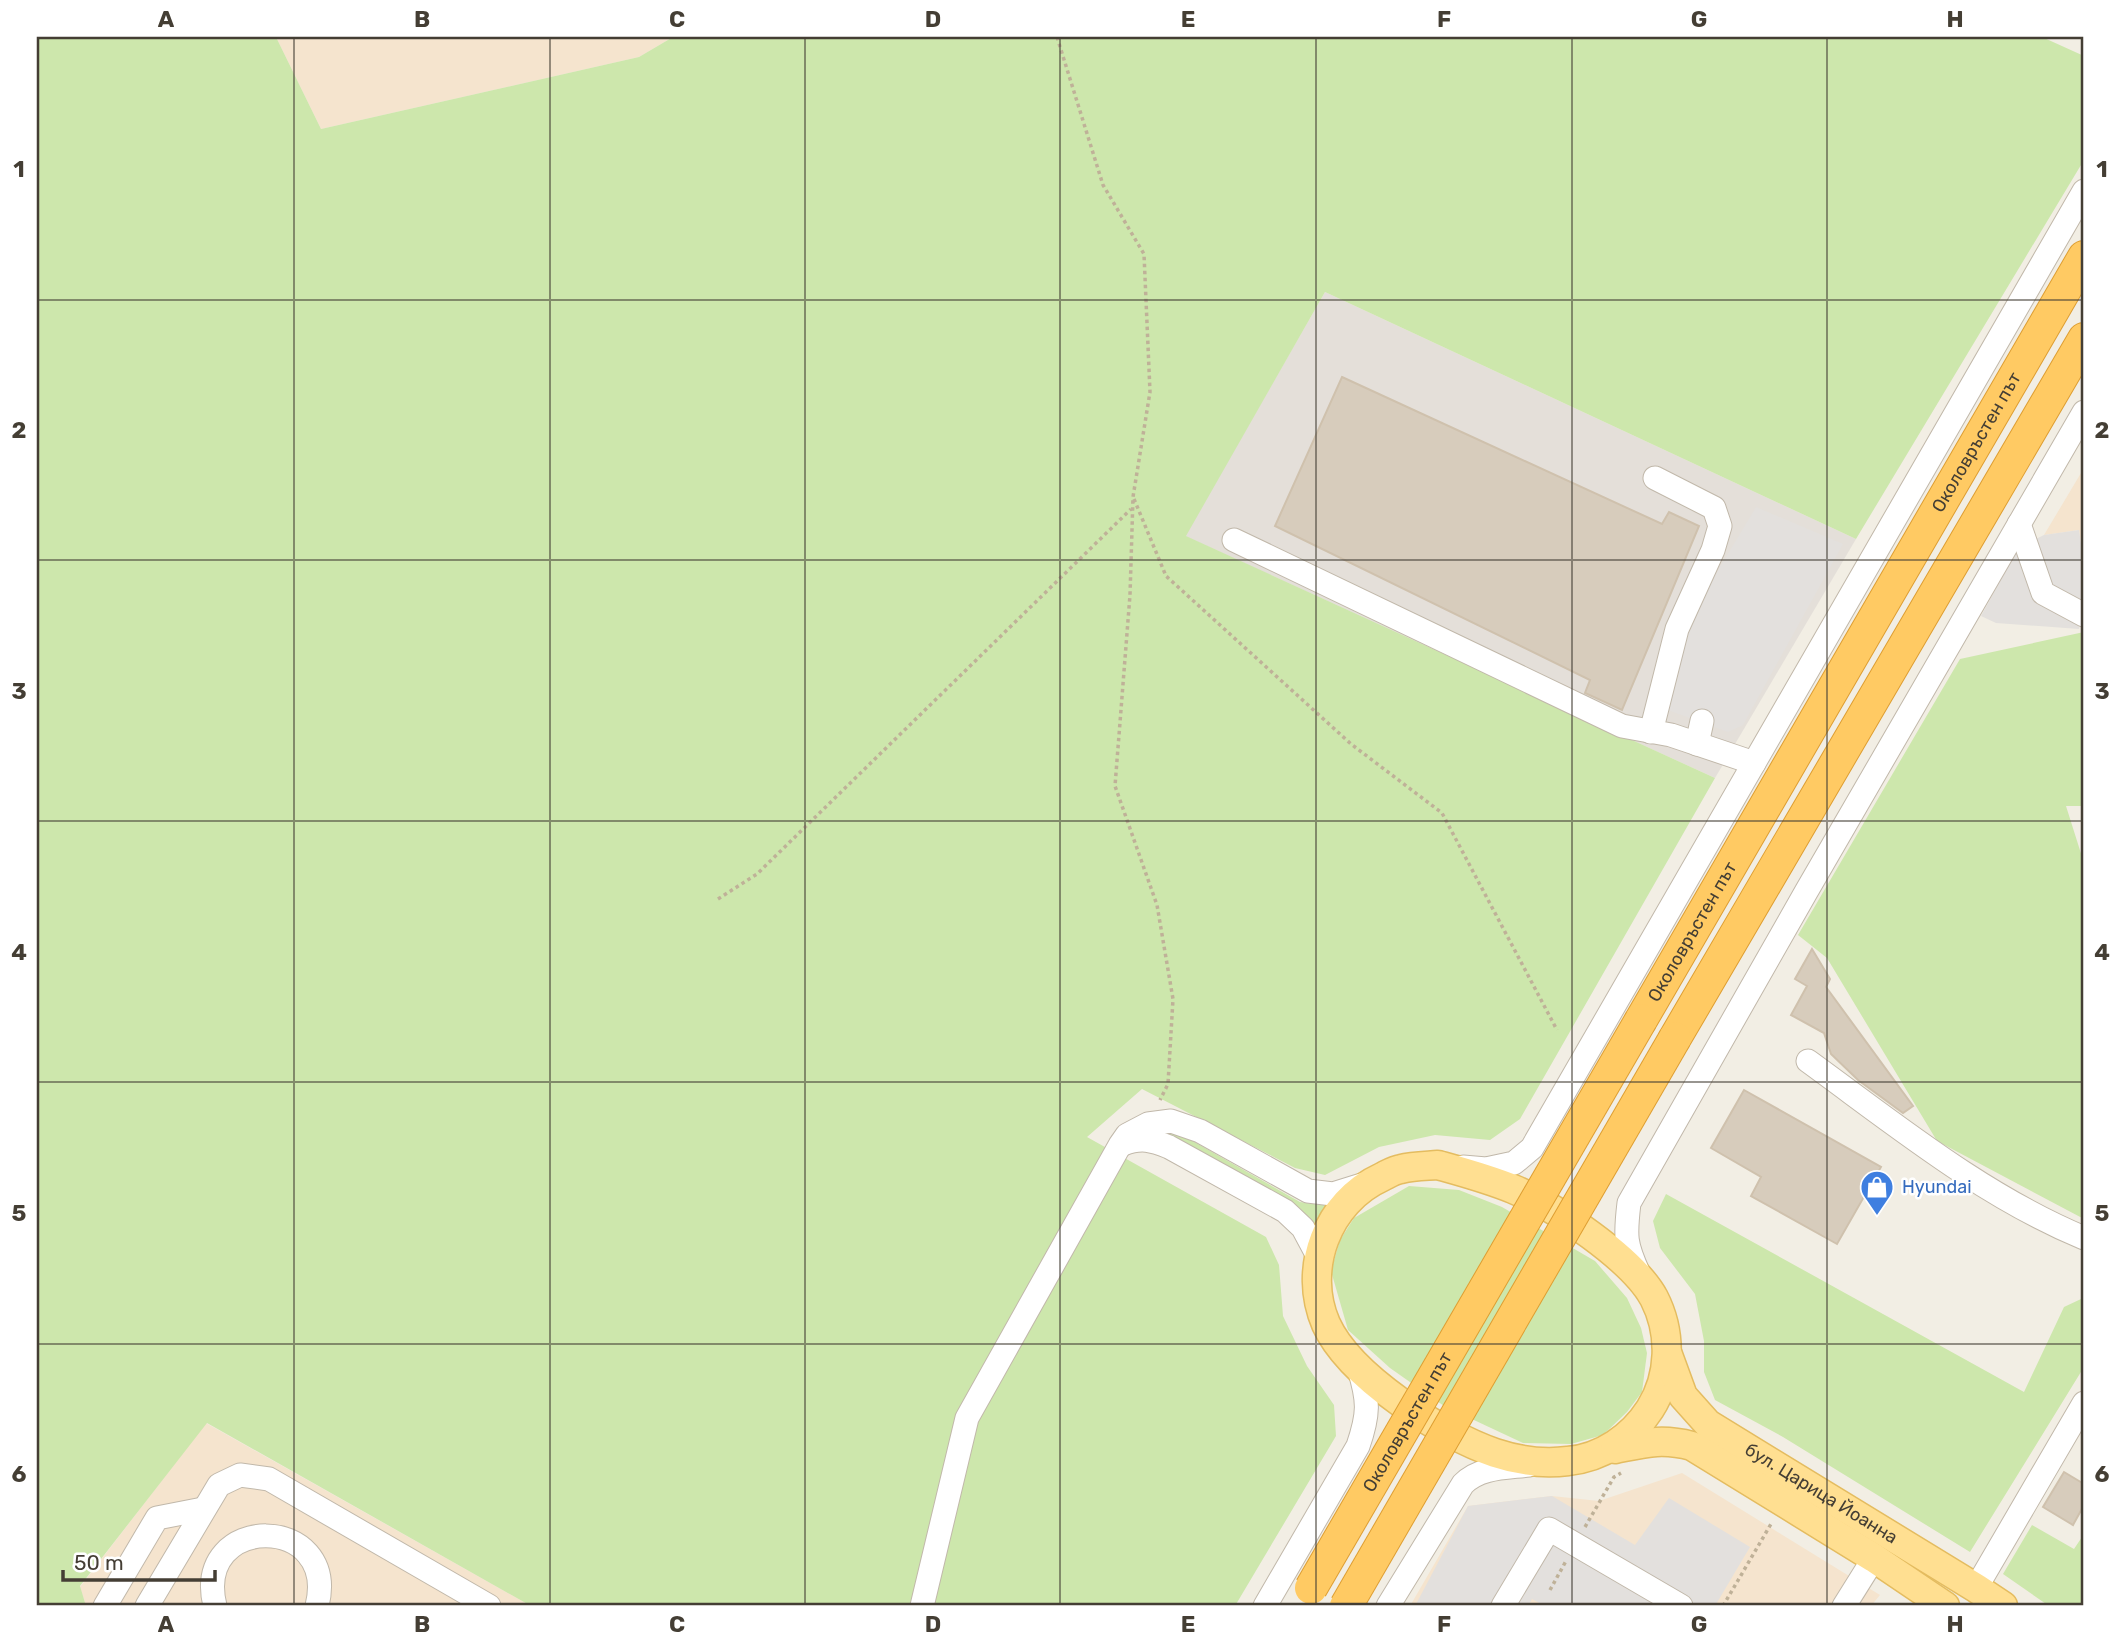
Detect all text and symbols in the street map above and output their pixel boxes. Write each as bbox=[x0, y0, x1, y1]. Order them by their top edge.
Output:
text: A bbox=[158, 5, 175, 33]
text: B bbox=[414, 5, 430, 33]
text: C bbox=[669, 5, 685, 33]
text: D bbox=[925, 5, 941, 33]
text: E bbox=[1181, 5, 1195, 33]
text: F bbox=[1437, 5, 1451, 33]
text: G bbox=[1691, 5, 1707, 33]
text: H bbox=[1946, 5, 1964, 33]
text: 1 bbox=[13, 155, 25, 183]
text: 1 bbox=[2096, 155, 2108, 183]
street label: Околовръстен път bbox=[1927, 368, 2026, 516]
text: 2 bbox=[12, 416, 26, 444]
text: 2 bbox=[2095, 416, 2109, 444]
text: 3 bbox=[11, 677, 27, 705]
text: 3 bbox=[2094, 677, 2110, 705]
street label: Околовръстен път bbox=[1643, 858, 1741, 1006]
text: 4 bbox=[11, 938, 27, 966]
text: 4 bbox=[2094, 938, 2110, 966]
shop icon: Hyundai bbox=[1858, 1168, 1896, 1217]
place label: Hyundai bbox=[1902, 1176, 1972, 1198]
text: 5 bbox=[12, 1199, 27, 1227]
text: 5 bbox=[2095, 1199, 2110, 1227]
street label: Околовръстен път bbox=[1358, 1348, 1457, 1496]
street label: бул. Царица Йоанна bbox=[1741, 1438, 1902, 1548]
text: 6 bbox=[12, 1460, 27, 1488]
text: 6 bbox=[2095, 1460, 2110, 1488]
scale bar bbox=[63, 1538, 215, 1582]
text: 50 m bbox=[74, 1550, 124, 1575]
text: A bbox=[158, 1610, 175, 1638]
text: B bbox=[414, 1610, 430, 1638]
text: C bbox=[669, 1610, 685, 1638]
text: D bbox=[925, 1610, 941, 1638]
text: E bbox=[1181, 1610, 1195, 1638]
text: F bbox=[1437, 1610, 1451, 1638]
text: G bbox=[1691, 1610, 1707, 1638]
text: H bbox=[1946, 1610, 1964, 1638]

